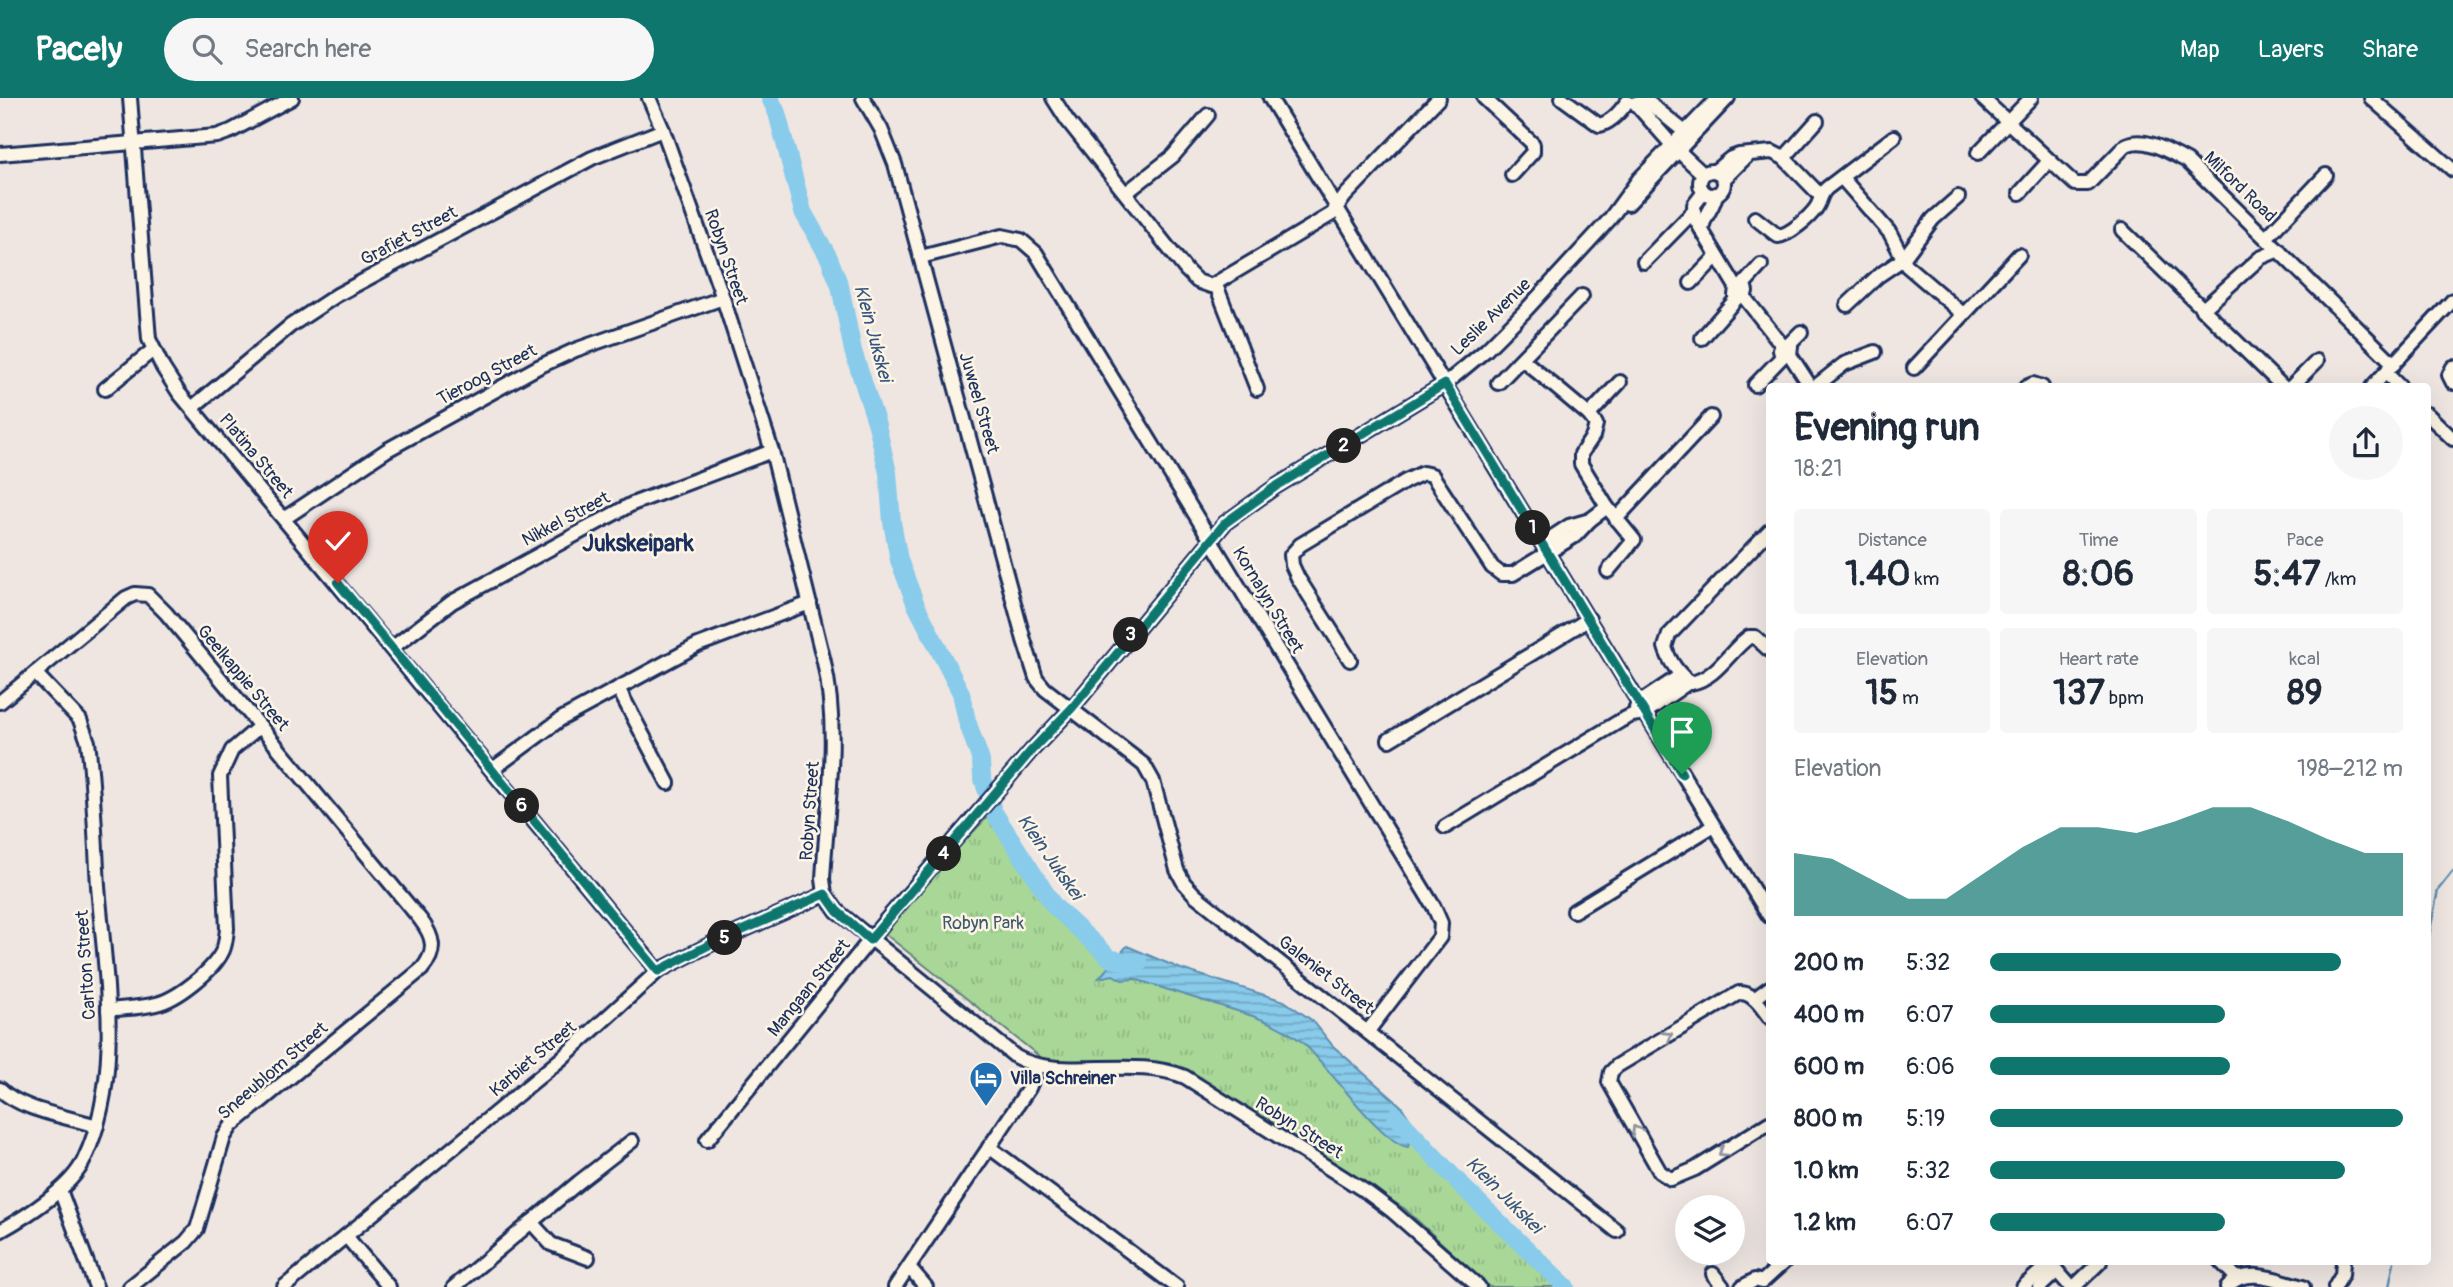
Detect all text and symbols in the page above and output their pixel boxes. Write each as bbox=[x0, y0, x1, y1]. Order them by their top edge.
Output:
search box bbox=[164, 18, 654, 81]
text: Pacely bbox=[35, 29, 122, 70]
icon: search bbox=[188, 30, 226, 68]
text: Search here bbox=[244, 33, 371, 65]
text: Map bbox=[2180, 35, 2220, 64]
text: Layers bbox=[2258, 35, 2324, 64]
text: Share bbox=[2362, 35, 2418, 64]
street label: Milford Road bbox=[2199, 147, 2281, 227]
street label: Grafiet Street bbox=[357, 201, 462, 271]
street label: Robyn Street bbox=[699, 206, 753, 308]
street label: Leslie Avenue bbox=[1446, 273, 1536, 361]
water label: Klein Jukskei bbox=[849, 282, 898, 387]
street label: Tieroog Street bbox=[433, 339, 541, 411]
street label: Juweel Street bbox=[954, 350, 1005, 457]
text: Evening run bbox=[1794, 404, 1980, 452]
button: share bbox=[2329, 406, 2403, 480]
street label: Platina Street bbox=[214, 409, 299, 504]
pin: 2 bbox=[1326, 428, 1362, 464]
text: 2 bbox=[1338, 433, 1349, 457]
text: 18:21 bbox=[1794, 454, 1843, 483]
street label: Nikkel Street bbox=[518, 486, 615, 552]
pin: 1 bbox=[1516, 510, 1550, 546]
pin bbox=[308, 511, 368, 583]
text: 1 bbox=[1529, 515, 1536, 539]
icon: check bbox=[319, 522, 357, 560]
text: Distance bbox=[1857, 528, 1927, 552]
text: Time bbox=[2079, 528, 2118, 552]
text: Pace bbox=[2286, 528, 2324, 552]
district label: Jukskeipark bbox=[582, 529, 695, 558]
street label: Kornalyn Street bbox=[1227, 542, 1309, 658]
text: 1.40 bbox=[1845, 552, 1910, 596]
text: 8:06 bbox=[2063, 552, 2134, 596]
text: 5:47 bbox=[2253, 552, 2321, 596]
text: km bbox=[1910, 567, 1939, 591]
text: /km bbox=[2321, 567, 2356, 591]
pin: 3 bbox=[1114, 618, 1148, 652]
street label: Geelkappie Street bbox=[192, 620, 295, 736]
text: 3 bbox=[1125, 622, 1136, 646]
text: Elevation bbox=[1856, 647, 1928, 671]
text: Heart rate bbox=[2058, 647, 2139, 671]
text: kcal bbox=[2289, 647, 2320, 671]
text: 15 bbox=[1865, 671, 1898, 715]
text: 137 bbox=[2053, 671, 2105, 715]
text: 89 bbox=[2287, 671, 2323, 715]
text: m bbox=[1898, 686, 1919, 710]
text: bpm bbox=[2105, 686, 2144, 710]
pin bbox=[1652, 702, 1712, 774]
icon: arrive bbox=[1663, 713, 1701, 751]
text: Elevation bbox=[1794, 754, 1882, 783]
text: 198–212 m bbox=[2297, 754, 2403, 783]
street label: Robyn Street bbox=[795, 760, 825, 861]
pin: 6 bbox=[504, 788, 540, 824]
text: 6 bbox=[516, 793, 527, 817]
water label: Klein Jukskei bbox=[1012, 809, 1090, 907]
pin: 4 bbox=[926, 836, 962, 872]
text: 4 bbox=[938, 841, 949, 865]
street label: Carlton Street bbox=[71, 909, 101, 1021]
park label: Robyn Park bbox=[942, 912, 1025, 935]
pin: 5 bbox=[708, 920, 742, 956]
text: 5 bbox=[719, 925, 730, 949]
street label: Galeniet Street bbox=[1273, 930, 1379, 1020]
street label: Mangaan Street bbox=[763, 934, 856, 1042]
text: 200 m bbox=[1794, 948, 1864, 977]
text: 5:32 bbox=[1906, 948, 1950, 977]
text: 400 m bbox=[1794, 1000, 1864, 1029]
text: 6:07 bbox=[1906, 1000, 1953, 1029]
street label: Karbiet Street bbox=[485, 1015, 582, 1102]
street label: Sneeublom Street bbox=[213, 1016, 333, 1125]
one-way arrow bbox=[1661, 1031, 1674, 1044]
text: 600 m bbox=[1794, 1052, 1864, 1081]
text: 6:06 bbox=[1906, 1052, 1955, 1081]
hotel icon: Villa Schreiner bbox=[967, 1059, 1005, 1108]
place label: Villa Schreiner bbox=[1010, 1067, 1117, 1090]
street label: Robyn Street bbox=[1251, 1092, 1348, 1165]
text: 800 m bbox=[1794, 1104, 1862, 1133]
text: 5:19 bbox=[1906, 1104, 1945, 1133]
one-way arrow bbox=[1631, 1125, 1644, 1138]
one-way arrow bbox=[1717, 1143, 1730, 1156]
water label: Klein Jukskei bbox=[1460, 1151, 1549, 1240]
text: 1.0 km bbox=[1794, 1156, 1859, 1185]
text: 5:32 bbox=[1906, 1156, 1950, 1185]
map controls bbox=[1675, 1195, 1745, 1265]
button: layers bbox=[1675, 1195, 1745, 1265]
text: 1.2 km bbox=[1794, 1208, 1856, 1237]
text: 6:07 bbox=[1906, 1208, 1953, 1237]

